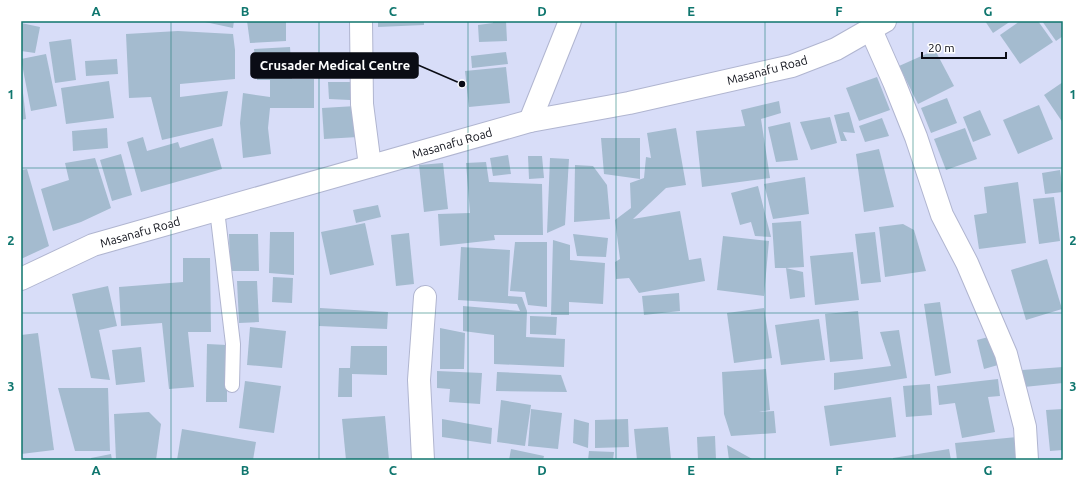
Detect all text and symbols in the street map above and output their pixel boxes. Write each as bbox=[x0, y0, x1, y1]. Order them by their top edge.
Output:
text: A bbox=[91, 4, 101, 18]
text: B bbox=[241, 4, 250, 18]
text: C bbox=[389, 4, 398, 18]
text: D bbox=[537, 4, 547, 18]
text: E bbox=[687, 4, 695, 18]
text: F bbox=[835, 4, 843, 18]
text: G bbox=[984, 4, 993, 18]
scale bar bbox=[922, 34, 1006, 60]
text: 20 m bbox=[928, 41, 955, 54]
callout: Crusader Medical Centre bbox=[251, 53, 418, 78]
street label: Masanafu Road bbox=[725, 53, 809, 87]
text: Crusader Medical Centre bbox=[260, 58, 410, 72]
text: 1 bbox=[7, 87, 15, 101]
text: 1 bbox=[1069, 87, 1077, 101]
street label: Masanafu Road bbox=[410, 125, 494, 161]
street label: Masanafu Road bbox=[98, 214, 182, 250]
text: 2 bbox=[7, 233, 15, 247]
text: 2 bbox=[1069, 233, 1077, 247]
text: 3 bbox=[7, 379, 15, 393]
text: 3 bbox=[1069, 379, 1077, 393]
text: A bbox=[91, 463, 101, 477]
text: B bbox=[241, 463, 250, 477]
text: C bbox=[389, 463, 398, 477]
text: D bbox=[537, 463, 547, 477]
text: E bbox=[687, 463, 695, 477]
text: F bbox=[835, 463, 843, 477]
text: G bbox=[984, 463, 993, 477]

